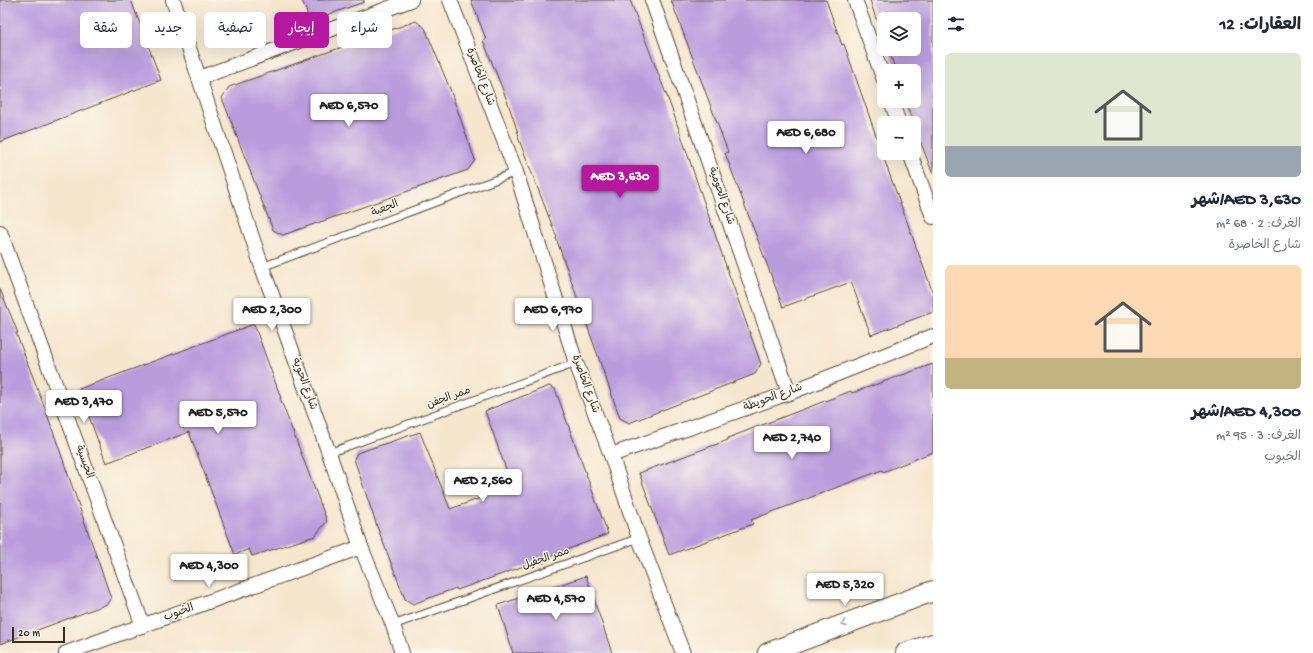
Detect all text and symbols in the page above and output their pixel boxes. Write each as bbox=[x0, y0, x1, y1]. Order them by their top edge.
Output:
chip: شقة bbox=[80, 12, 132, 48]
chip: جديد bbox=[140, 12, 196, 48]
chip: تصفية bbox=[204, 12, 266, 48]
chip: إيجار bbox=[274, 12, 329, 48]
chip: شراء bbox=[337, 12, 392, 48]
map controls bbox=[877, 12, 921, 160]
button: layers bbox=[877, 12, 921, 56]
icon: filters bbox=[945, 13, 967, 35]
text: العقارات: 12 bbox=[1219, 16, 1301, 36]
street label: شارع الخاصرة bbox=[462, 46, 498, 108]
button: + bbox=[877, 64, 921, 108]
icon: home bbox=[1087, 79, 1159, 151]
pin: AED 6,570 bbox=[303, 94, 395, 128]
text: AED 6,570 bbox=[320, 99, 378, 114]
button: − bbox=[877, 116, 921, 160]
pin: AED 6,680 bbox=[760, 121, 852, 155]
text: AED 6,680 bbox=[776, 126, 836, 141]
pin: AED 3,630 bbox=[574, 165, 666, 199]
street label: شارع الحومية bbox=[705, 165, 737, 227]
text: AED 3,630 bbox=[591, 170, 649, 185]
text: AED 3,630/شهر bbox=[1192, 191, 1301, 211]
street label: الجعبة bbox=[369, 197, 400, 220]
text: الغرف: 2 · 68 m² bbox=[1216, 217, 1301, 232]
text: شارع الخاصرة bbox=[1229, 238, 1301, 253]
icon: home bbox=[1087, 291, 1159, 363]
pin: AED 2,300 bbox=[226, 298, 318, 332]
pin: AED 6,970 bbox=[507, 298, 599, 332]
text: AED 2,300 bbox=[242, 303, 302, 318]
text: AED 6,970 bbox=[524, 303, 582, 318]
street label: شارع الخاصرة bbox=[568, 353, 602, 415]
street label: شارع الحوية bbox=[288, 356, 320, 412]
street label: شارع الحويطة bbox=[742, 381, 804, 415]
street label: ممر الجفن bbox=[425, 384, 472, 411]
pin: AED 3,470 bbox=[38, 390, 130, 424]
text: AED 3,470 bbox=[55, 395, 113, 410]
pin: AED 5,570 bbox=[172, 401, 264, 435]
text: AED 4,300/شهر bbox=[1191, 403, 1301, 423]
text: AED 5,570 bbox=[188, 406, 248, 421]
pin: AED 2,740 bbox=[746, 426, 838, 460]
text: الغرف: 3 · 95 m² bbox=[1216, 429, 1301, 444]
text: AED 2,740 bbox=[763, 431, 821, 446]
street label: الحيسية bbox=[72, 443, 96, 480]
text: الخبوب bbox=[1264, 450, 1301, 465]
pin: AED 2,560 bbox=[437, 469, 529, 503]
text: AED 2,560 bbox=[454, 474, 512, 489]
street label: ممر الجفيل bbox=[520, 544, 571, 573]
pin: AED 4,300 bbox=[163, 554, 255, 588]
text: AED 4,300 bbox=[179, 559, 239, 574]
pin: AED 5,320 bbox=[799, 573, 891, 607]
text: AED 5,320 bbox=[816, 578, 874, 593]
pin: AED 4,570 bbox=[510, 587, 602, 621]
text: AED 4,570 bbox=[527, 592, 585, 607]
street label: الخبوب bbox=[162, 601, 196, 624]
one-way arrow bbox=[841, 620, 848, 628]
scale bar bbox=[12, 625, 65, 644]
text: 20 m bbox=[18, 628, 40, 640]

